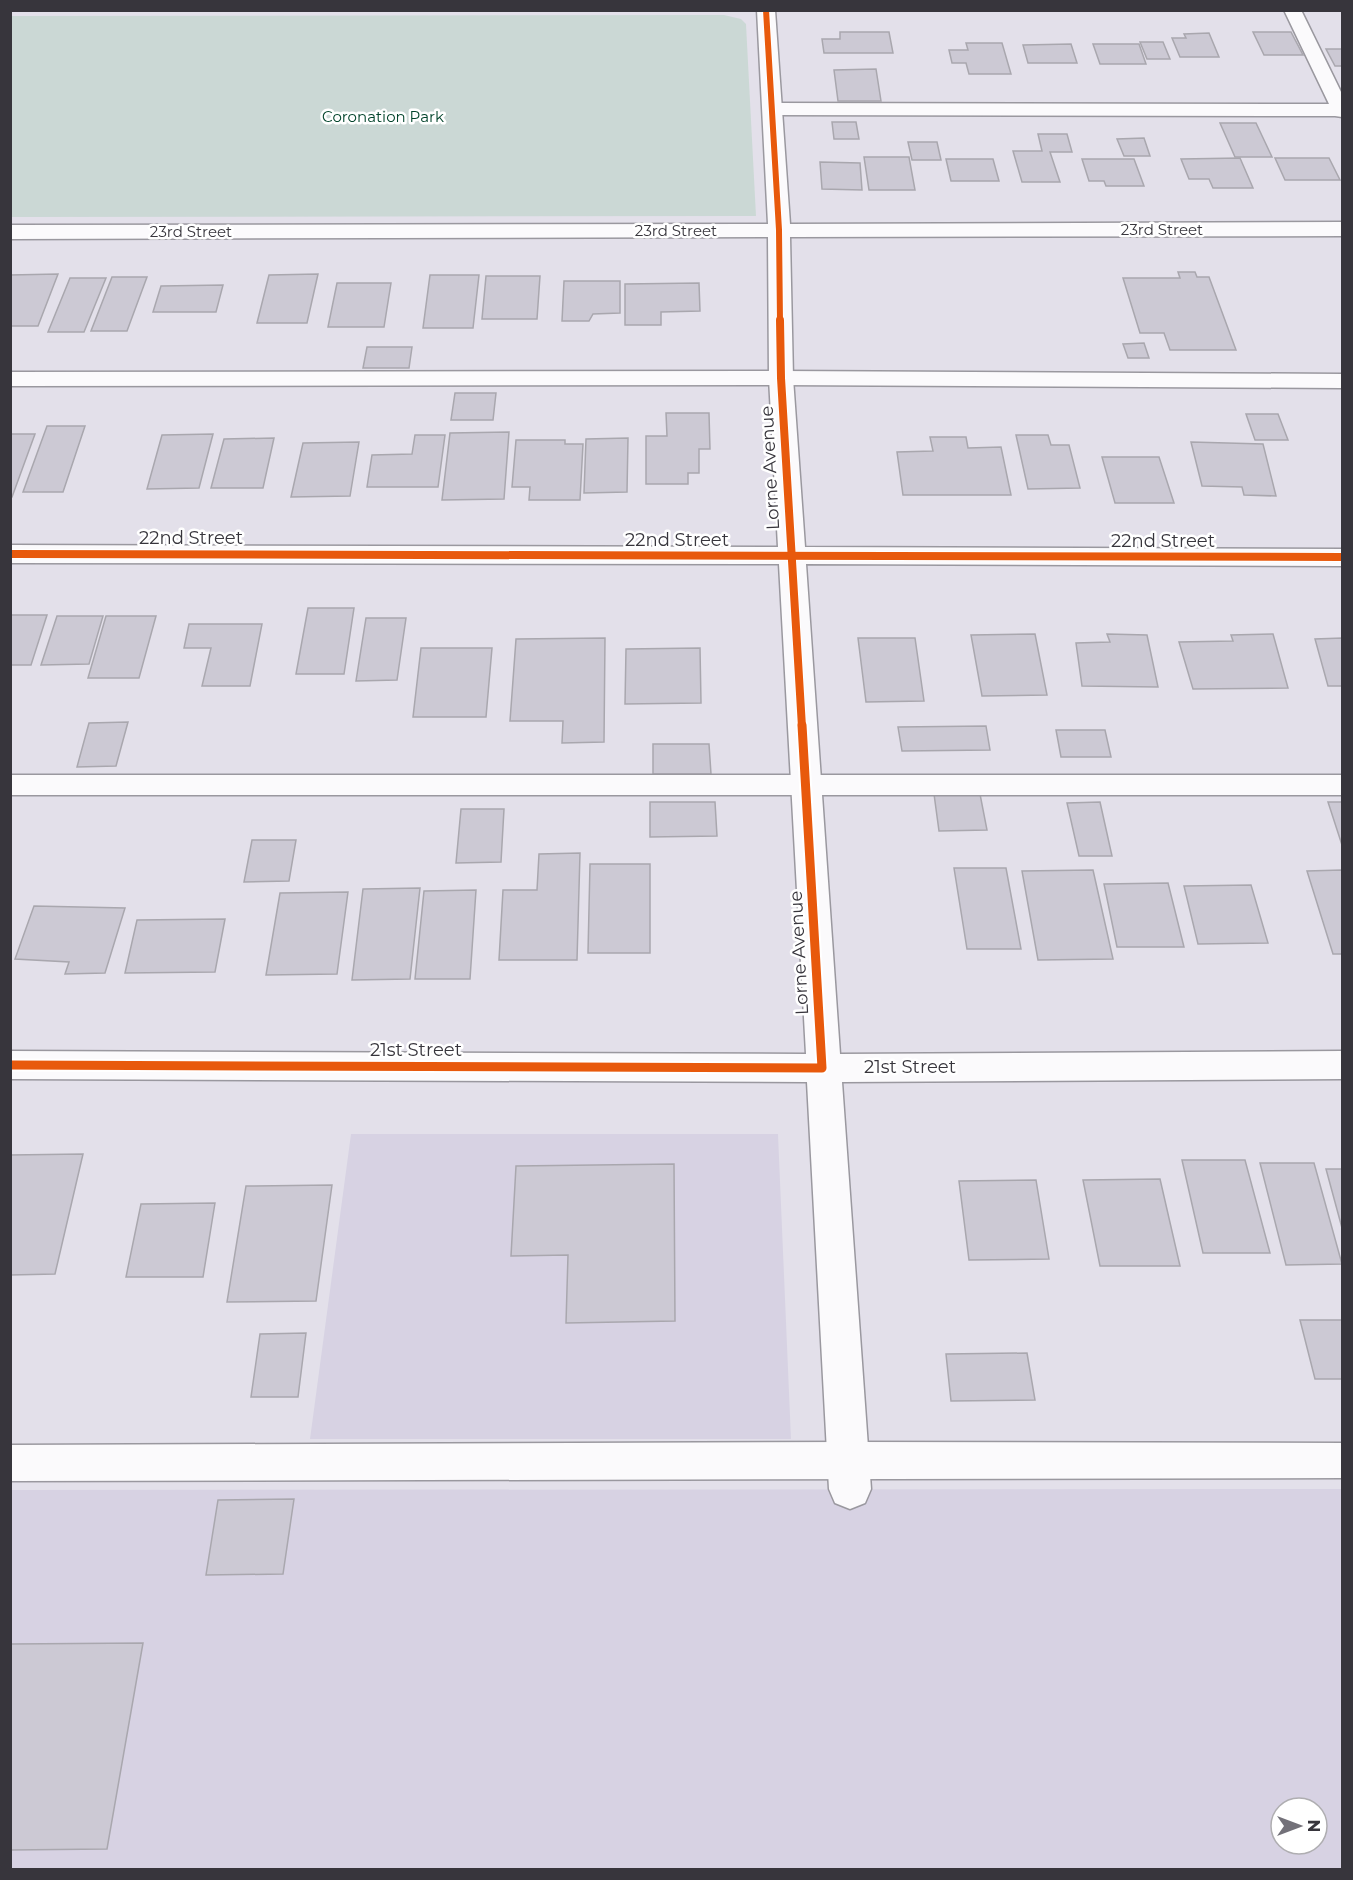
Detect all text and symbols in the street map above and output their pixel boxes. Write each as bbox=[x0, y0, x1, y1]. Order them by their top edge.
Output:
park label: Coronation Park bbox=[322, 107, 444, 126]
street label: 23rd Street bbox=[1121, 220, 1203, 239]
street label: 23rd Street bbox=[635, 221, 717, 240]
street label: 23rd Street bbox=[150, 222, 232, 241]
street label: Lorne Avenue bbox=[756, 405, 784, 531]
street label: 22nd Street bbox=[139, 527, 243, 549]
street label: 22nd Street bbox=[625, 529, 729, 551]
street label: 22nd Street bbox=[1111, 530, 1215, 552]
street label: Lorne Avenue bbox=[785, 890, 813, 1016]
street label: 21st Street bbox=[370, 1039, 462, 1061]
street label: 21st Street bbox=[864, 1056, 956, 1078]
north arrow bbox=[1269, 1796, 1329, 1856]
text: N bbox=[1304, 1820, 1323, 1832]

